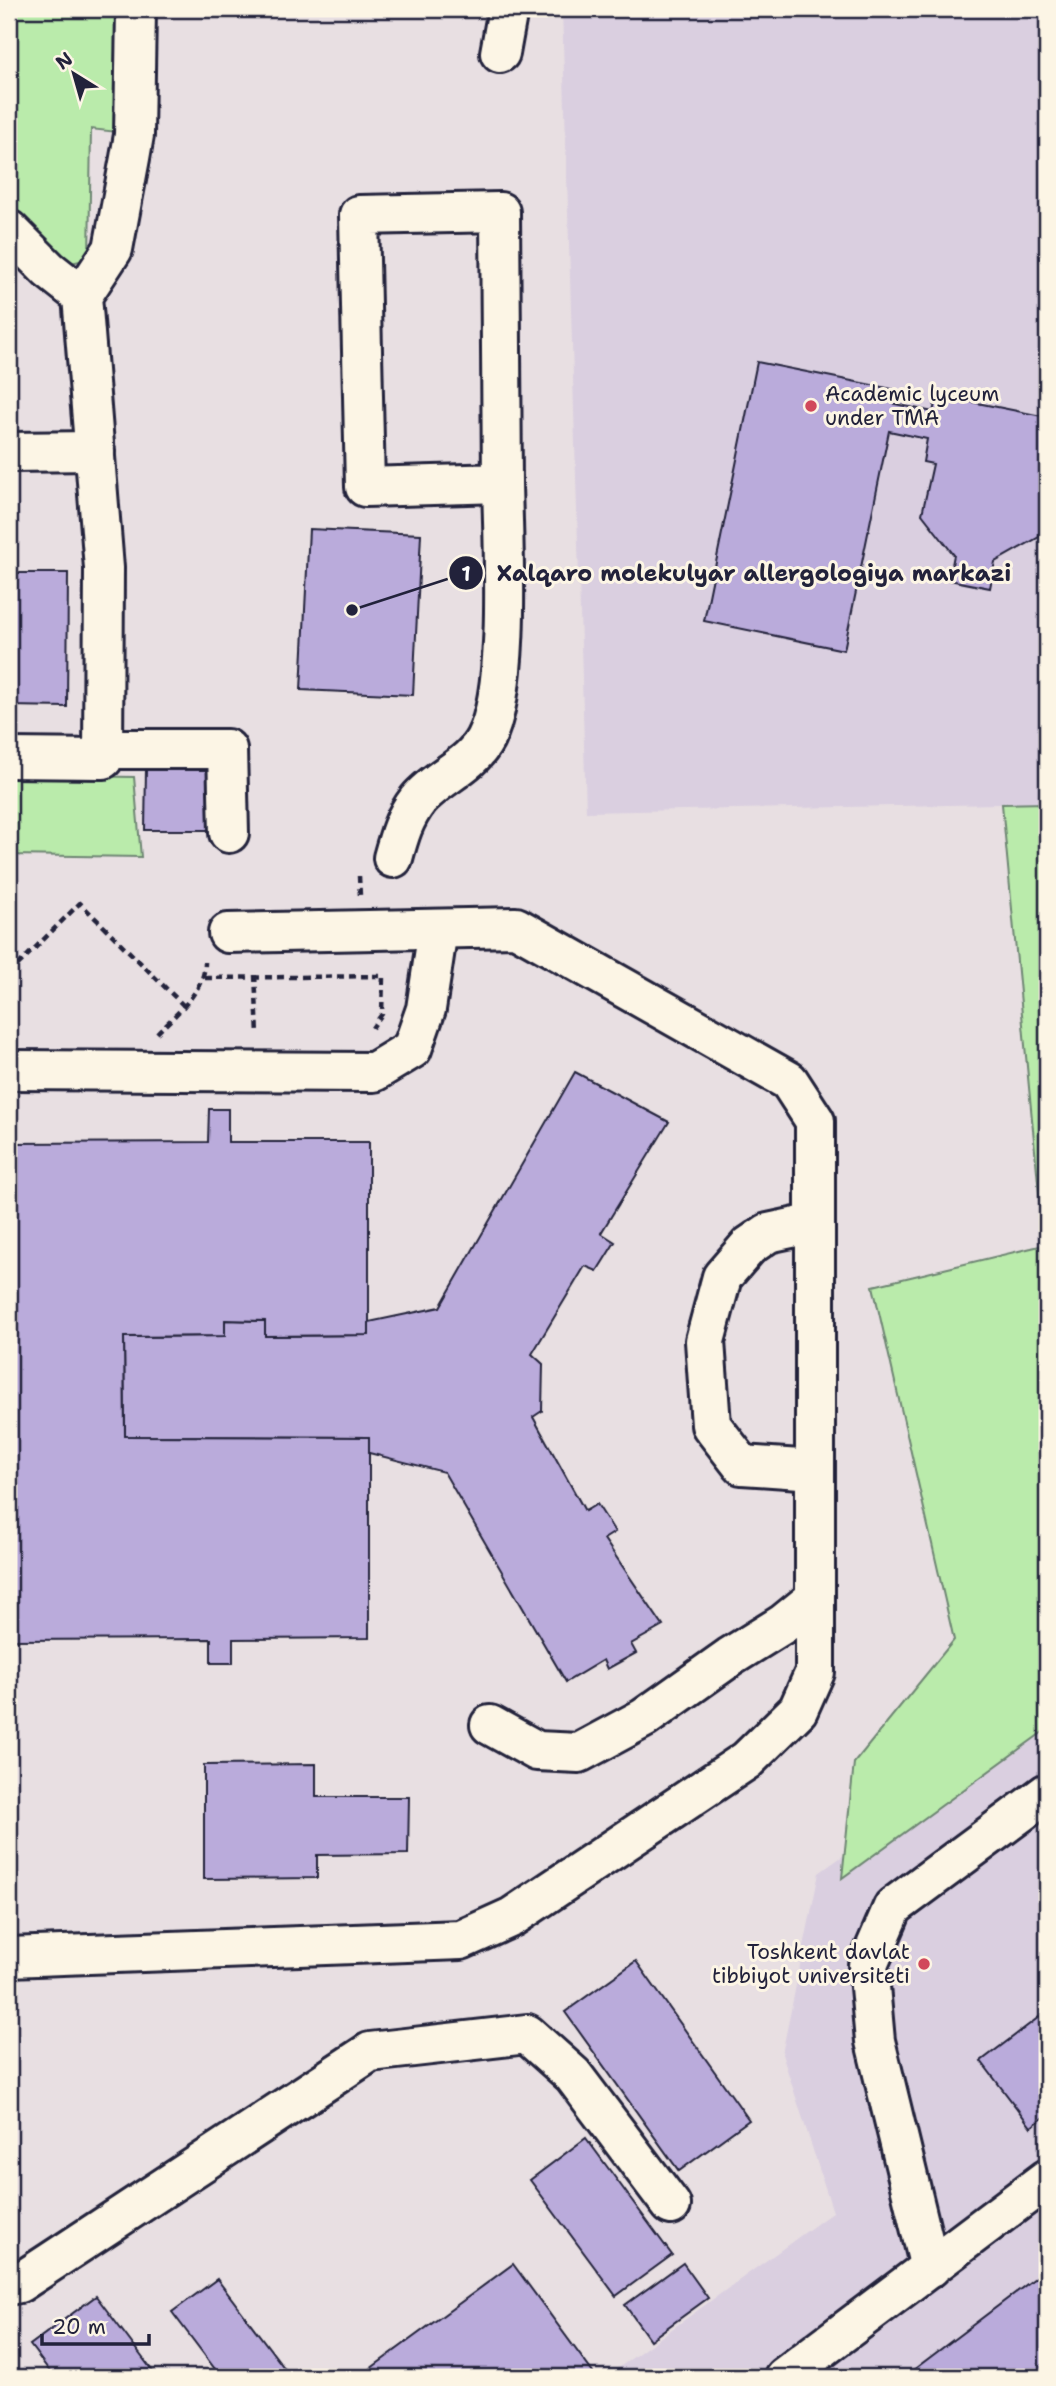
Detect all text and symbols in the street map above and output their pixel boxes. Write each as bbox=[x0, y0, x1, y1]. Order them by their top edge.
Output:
north arrow bbox=[38, 38, 108, 108]
text: N bbox=[51, 46, 78, 75]
place label: Academic lyceum under TMA bbox=[825, 380, 999, 432]
marker: Academic lyceum under TMA bbox=[803, 398, 819, 414]
callout: Xalqaro molekulyar allergologiya markazi bbox=[448, 551, 1026, 595]
text: Xalqaro molekulyar allergologiya markazi bbox=[497, 558, 1011, 588]
text: 1 bbox=[461, 560, 471, 588]
place label: Toshkent davlat tibbiyot universiteti bbox=[712, 1938, 910, 1990]
marker: Toshkent davlat tibbiyot universiteti bbox=[916, 1956, 932, 1972]
scale bar bbox=[42, 2302, 149, 2346]
text: 20 m bbox=[52, 2313, 106, 2341]

